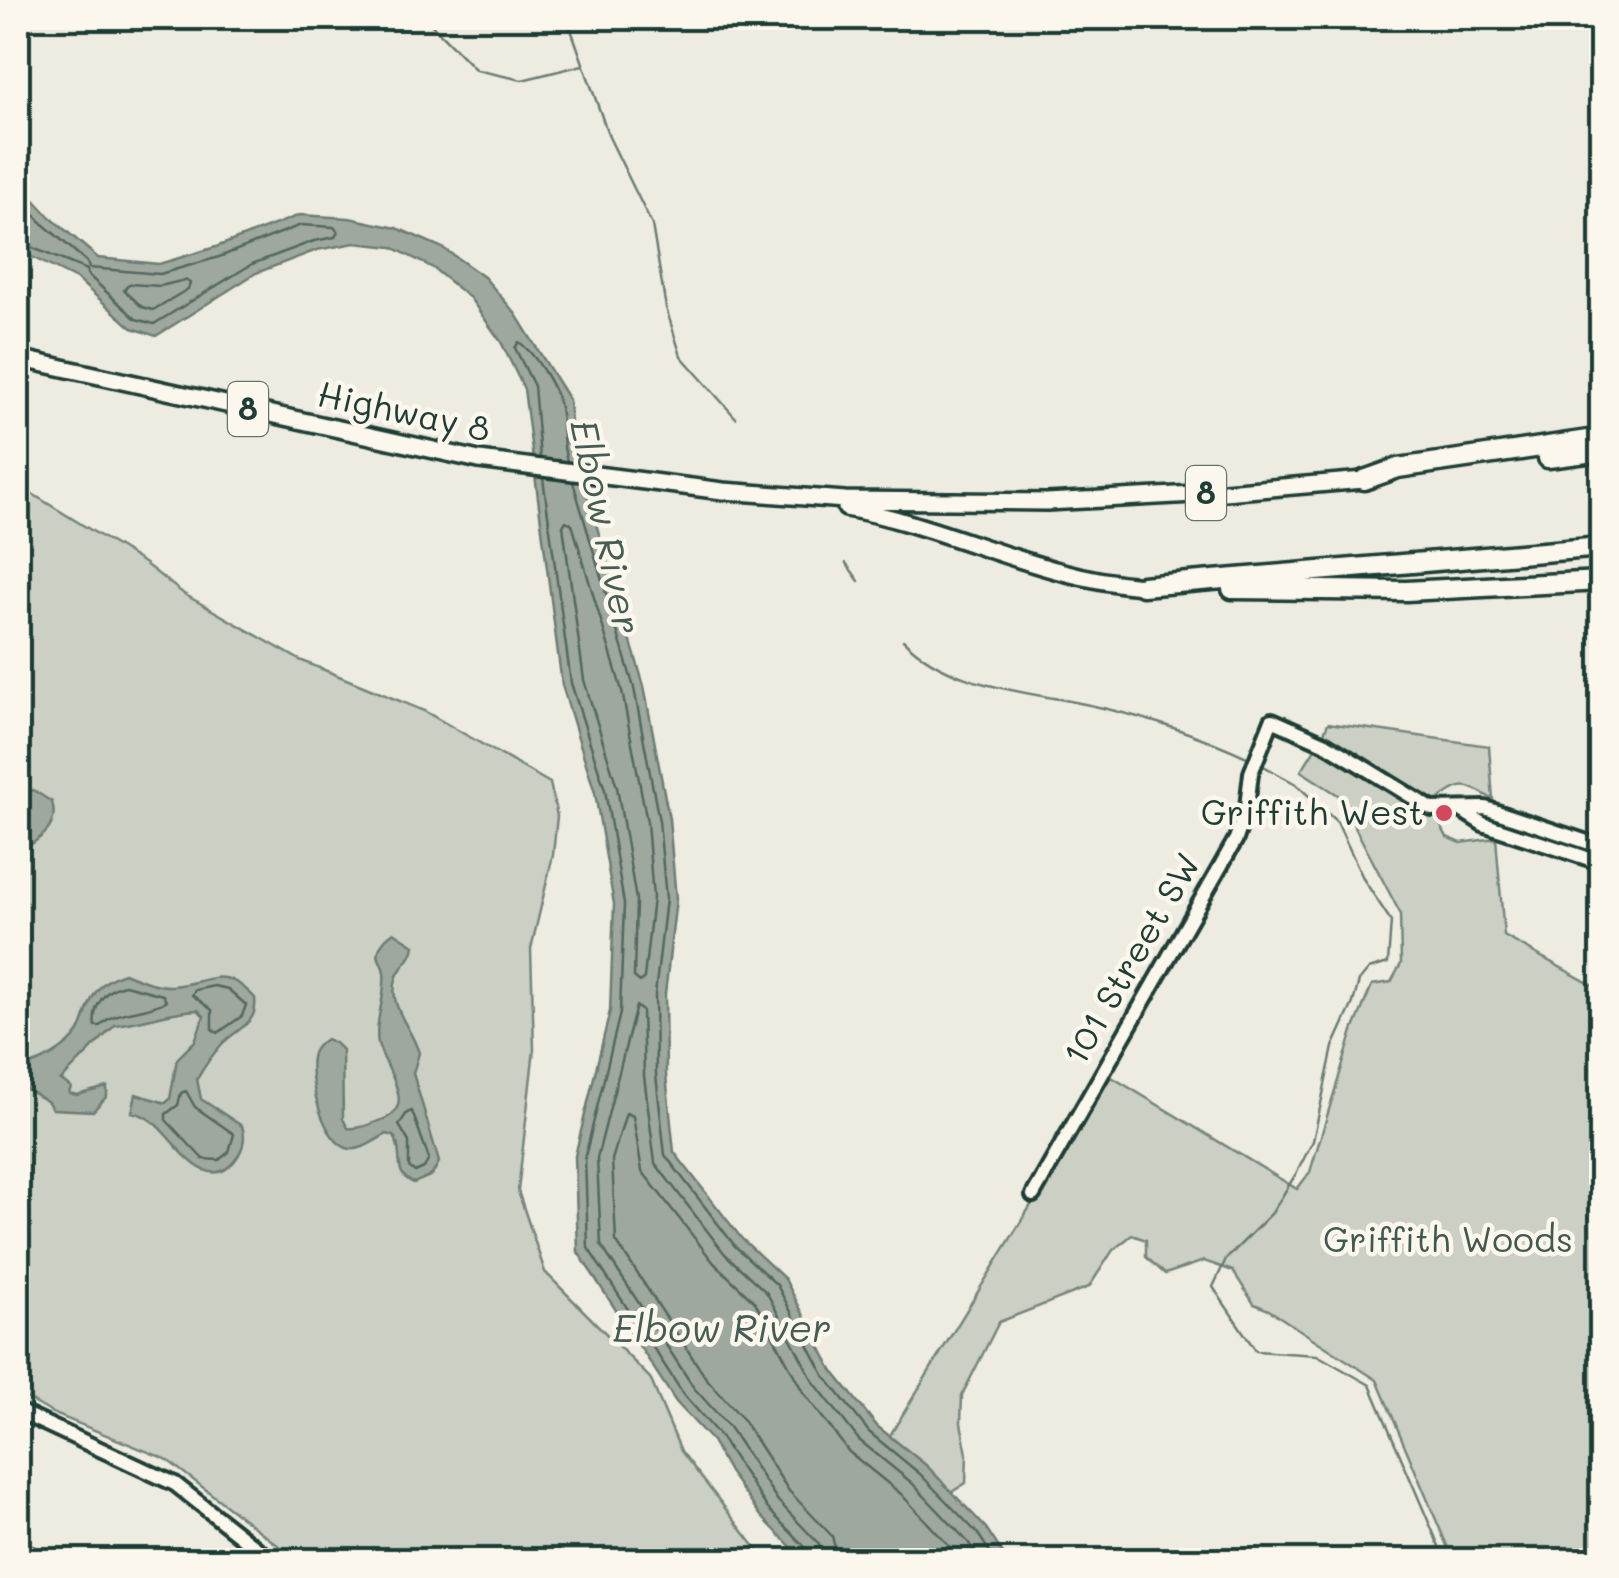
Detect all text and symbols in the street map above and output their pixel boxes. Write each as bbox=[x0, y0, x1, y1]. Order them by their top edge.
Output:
street label: Highway 8 bbox=[314, 369, 495, 451]
road number: 8 bbox=[228, 382, 268, 436]
water label: Elbow River bbox=[560, 415, 654, 639]
road number: 8 bbox=[1186, 466, 1226, 520]
place label: Griffith West bbox=[1201, 788, 1424, 834]
marker: Griffith West bbox=[1433, 802, 1455, 824]
street label: 101 Street SW bbox=[1051, 844, 1209, 1072]
park label: Griffith Woods bbox=[1323, 1215, 1573, 1261]
water label: Elbow River bbox=[613, 1302, 831, 1352]

